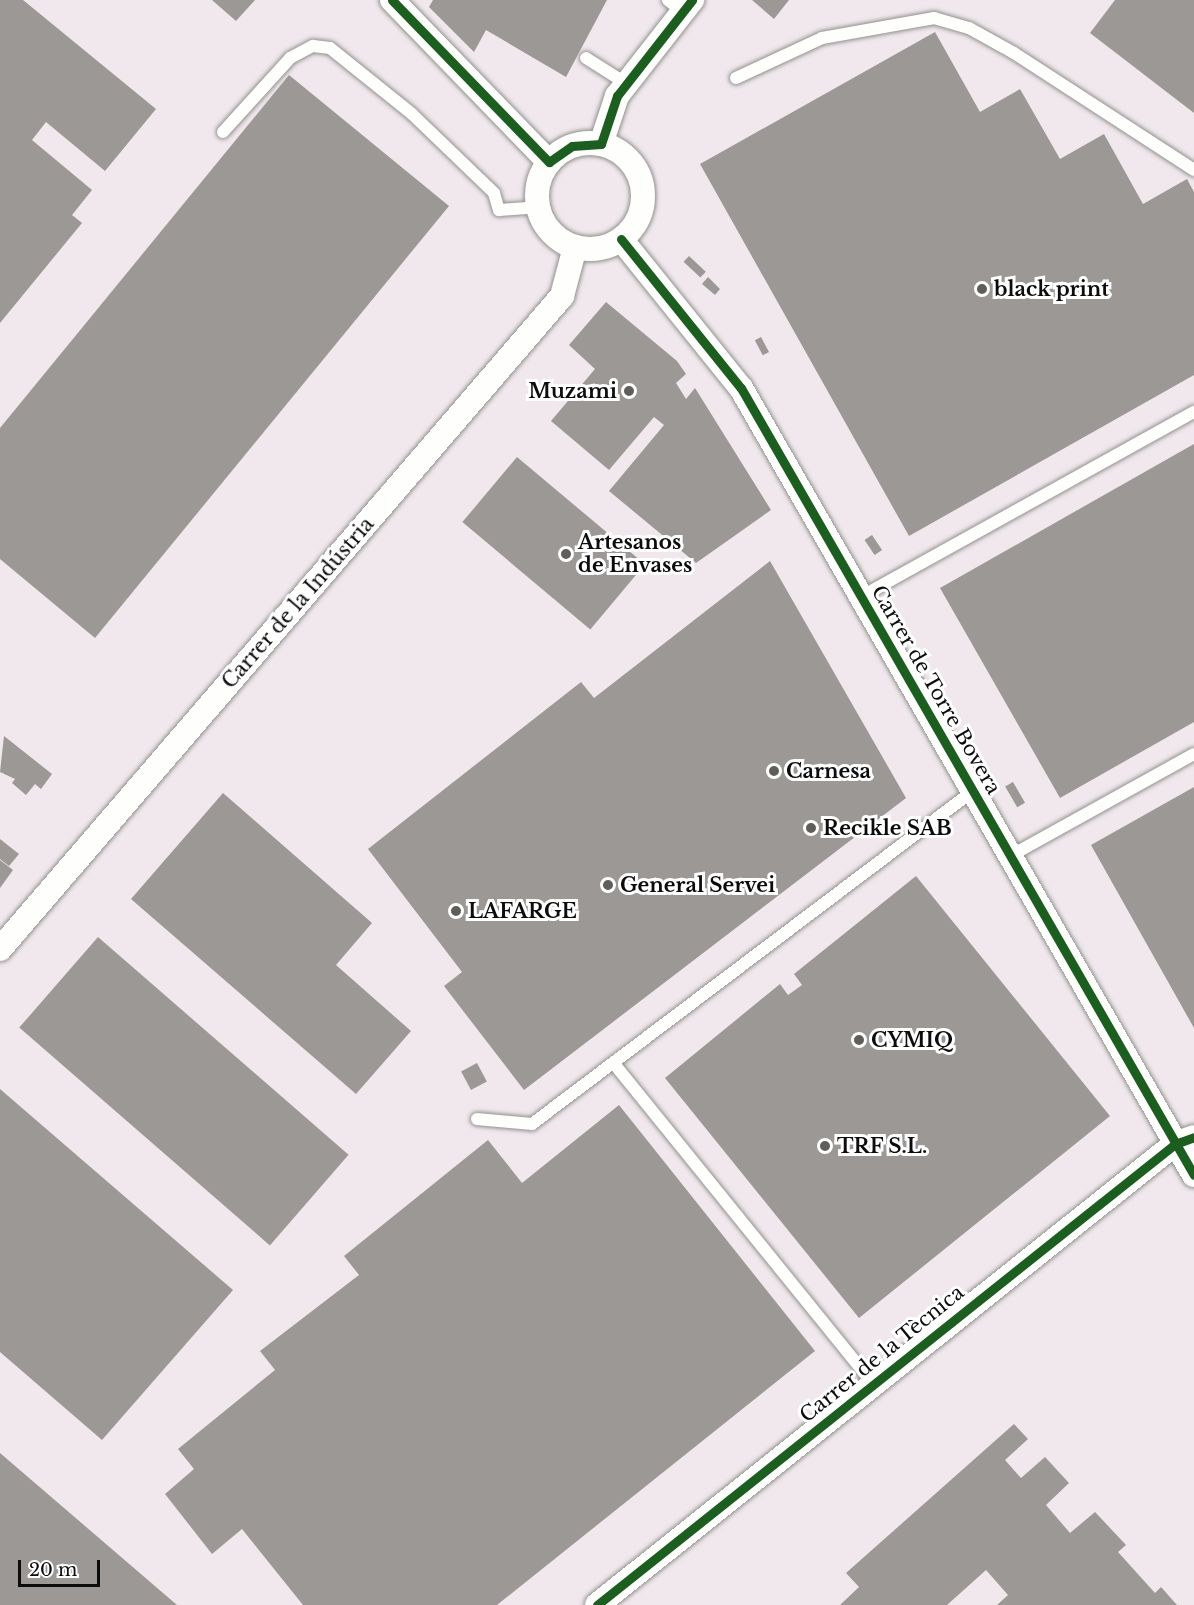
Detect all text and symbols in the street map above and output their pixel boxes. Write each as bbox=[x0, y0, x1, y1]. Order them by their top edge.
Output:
place label: black print bbox=[994, 277, 1109, 301]
marker: black print bbox=[975, 282, 989, 296]
place label: Muzami bbox=[528, 379, 617, 403]
marker: Muzami bbox=[622, 384, 636, 398]
street label: Carrer de la Indústria bbox=[217, 512, 379, 694]
place label: Artesanos de Envases bbox=[578, 530, 692, 577]
marker: Artesanos de Envases bbox=[559, 547, 573, 561]
street label: Carrer de Torre Bovera bbox=[866, 581, 1006, 799]
place label: Carnesa bbox=[786, 759, 871, 783]
marker: Carnesa bbox=[767, 764, 781, 778]
place label: Recikle SAB bbox=[823, 816, 952, 840]
marker: Recikle SAB bbox=[804, 821, 818, 835]
place label: General Servei bbox=[620, 873, 775, 897]
marker: General Servei bbox=[601, 878, 615, 892]
place label: LAFARGE bbox=[468, 899, 577, 923]
marker: LAFARGE bbox=[449, 904, 463, 918]
place label: CYMIQ bbox=[871, 1028, 953, 1052]
marker: CYMIQ bbox=[852, 1033, 866, 1047]
place label: TRF S.L. bbox=[837, 1134, 928, 1158]
marker: TRF S.L. bbox=[818, 1139, 832, 1153]
street label: Carrer de la Tècnica bbox=[795, 1280, 969, 1428]
scale bar bbox=[21, 1548, 104, 1586]
text: 20 m bbox=[29, 1559, 77, 1581]

